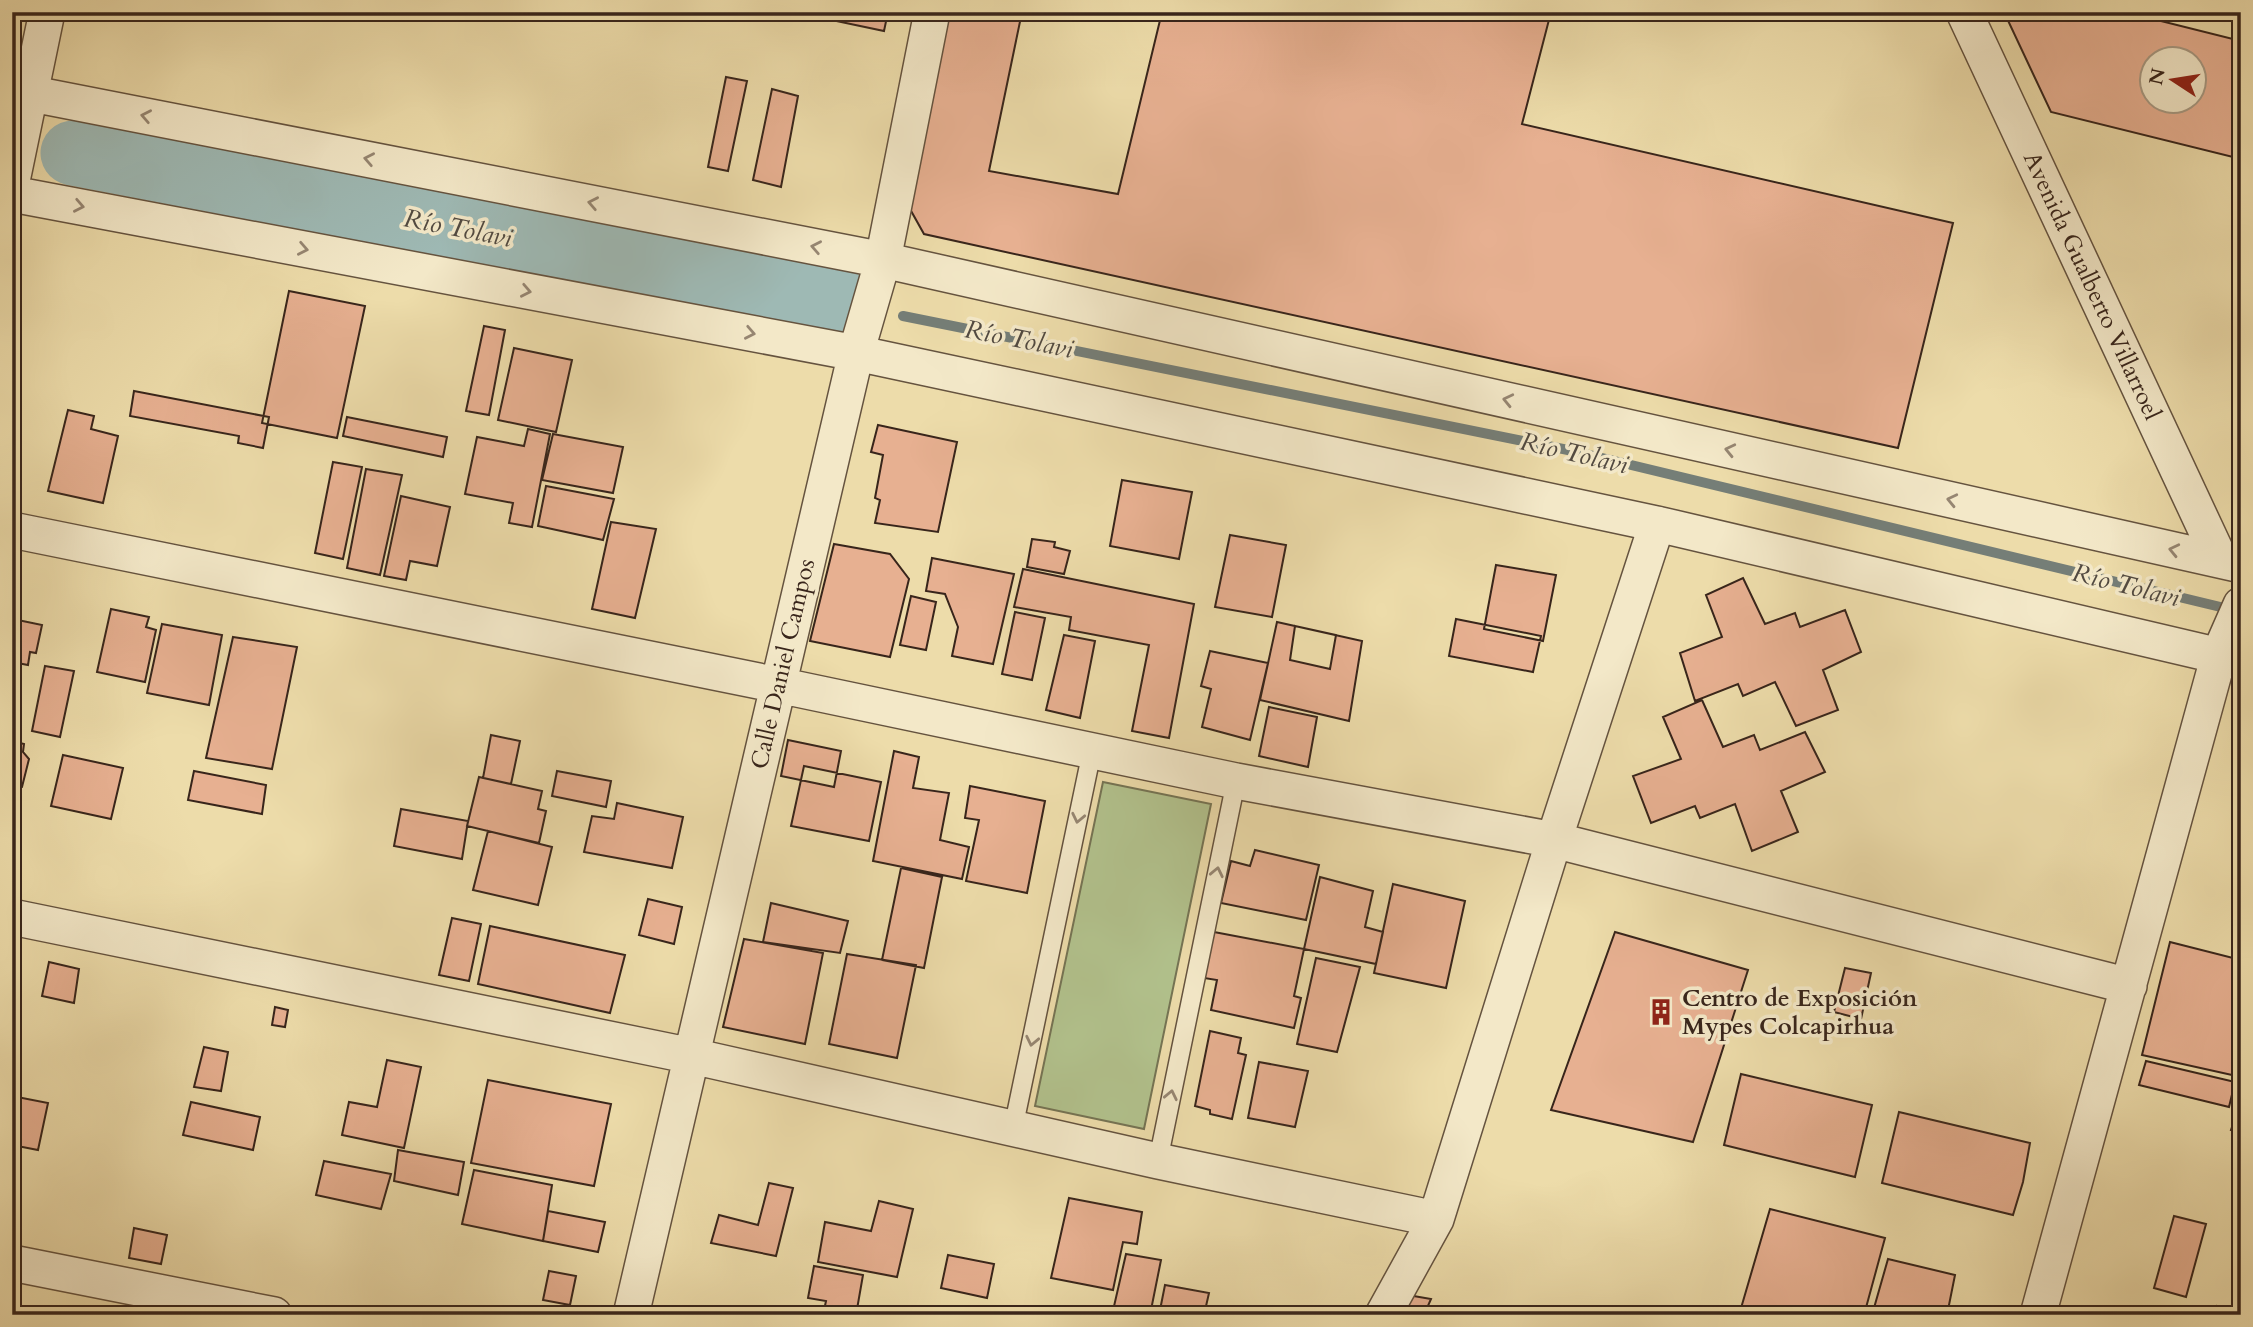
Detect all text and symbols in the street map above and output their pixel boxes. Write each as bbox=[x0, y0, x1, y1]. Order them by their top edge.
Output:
north arrow bbox=[2138, 46, 2208, 116]
text: N bbox=[2143, 65, 2172, 87]
one-way arrow bbox=[140, 109, 152, 124]
street label: Avenida Gualberto Villarroel bbox=[2015, 146, 2169, 426]
one-way arrow bbox=[363, 153, 375, 168]
one-way arrow bbox=[587, 196, 599, 211]
one-way arrow bbox=[73, 198, 85, 213]
water label: Río Tolavi bbox=[401, 200, 516, 256]
one-way arrow bbox=[297, 240, 309, 255]
one-way arrow bbox=[810, 240, 822, 255]
one-way arrow bbox=[520, 283, 532, 298]
water label: Río Tolavi bbox=[962, 311, 1077, 367]
one-way arrow bbox=[744, 325, 756, 340]
one-way arrow bbox=[1502, 394, 1514, 409]
water label: Río Tolavi bbox=[1517, 424, 1632, 483]
one-way arrow bbox=[1724, 444, 1736, 459]
one-way arrow bbox=[1946, 494, 1958, 509]
one-way arrow bbox=[2168, 544, 2180, 558]
water label: Río Tolavi bbox=[2069, 555, 2184, 615]
street label: Calle Daniel Campos bbox=[743, 556, 823, 772]
one-way arrow bbox=[1072, 812, 1087, 824]
one-way arrow bbox=[1209, 866, 1224, 878]
place label: Centro de Exposición Mypes Colcapirhua bbox=[1682, 982, 1918, 1043]
building icon: Centro de Exposición Mypes Colcapirhua bbox=[1646, 997, 1676, 1027]
one-way arrow bbox=[1025, 1035, 1040, 1047]
one-way arrow bbox=[1163, 1089, 1178, 1101]

